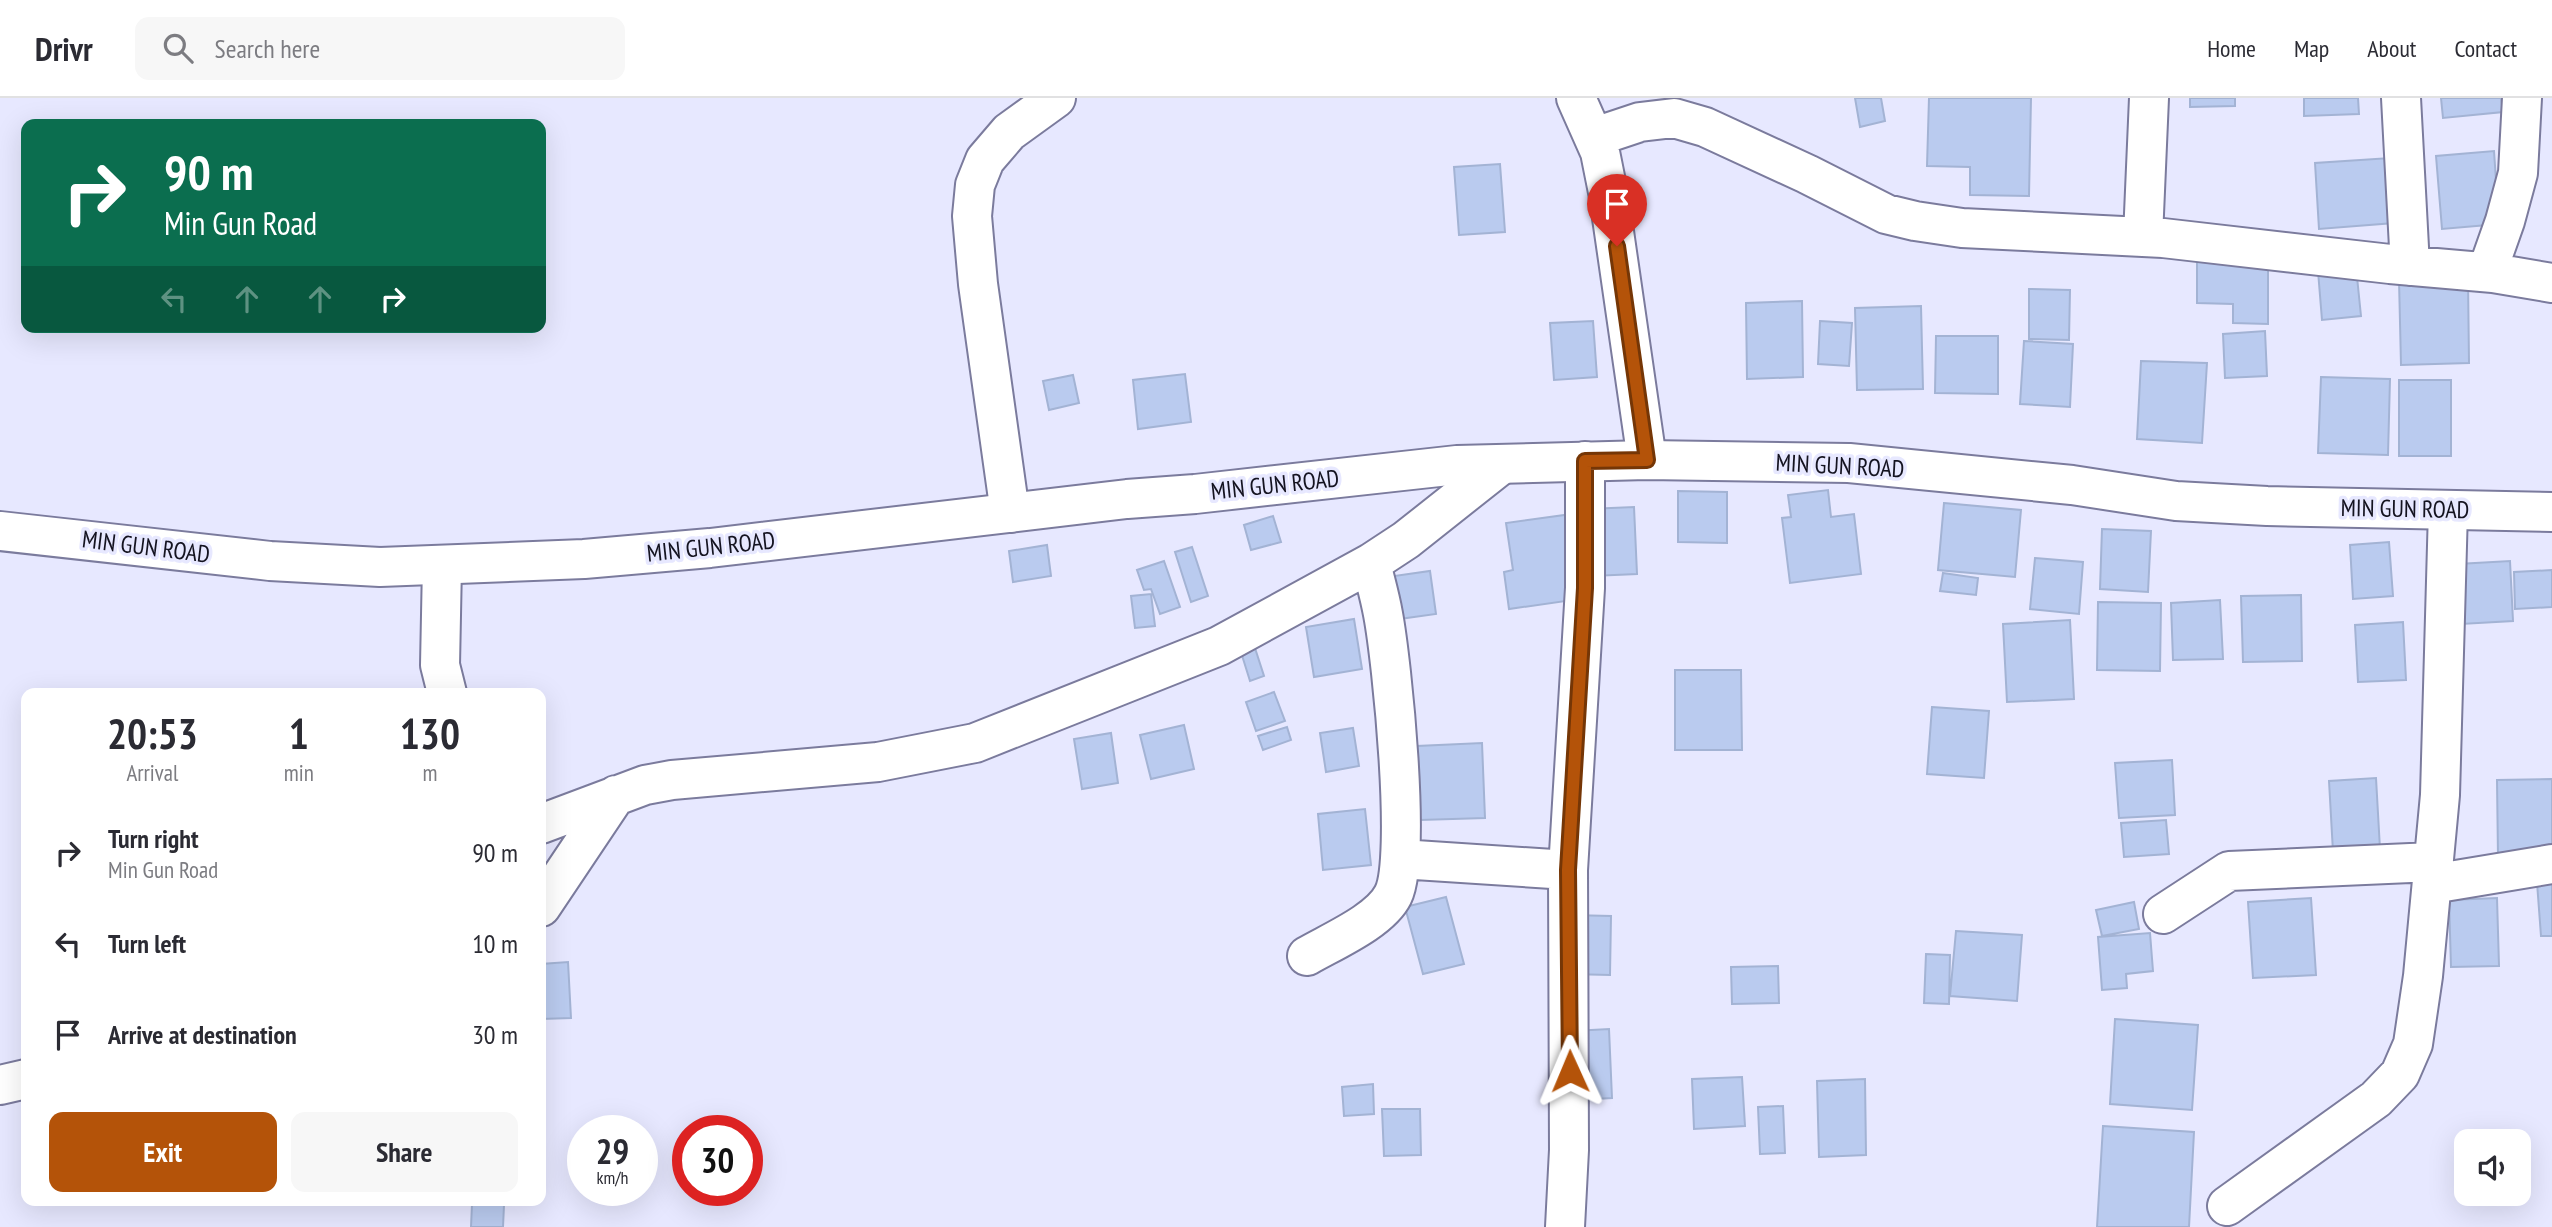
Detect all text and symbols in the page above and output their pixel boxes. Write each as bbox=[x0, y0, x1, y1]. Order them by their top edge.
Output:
search box bbox=[135, 17, 625, 80]
text: Drivr bbox=[35, 27, 93, 70]
icon: search bbox=[159, 29, 197, 67]
text: Search here bbox=[215, 32, 320, 65]
text: Home bbox=[2207, 33, 2256, 64]
text: Map bbox=[2294, 33, 2329, 64]
text: About bbox=[2367, 33, 2416, 64]
text: Contact bbox=[2454, 33, 2517, 64]
text: 90 m bbox=[164, 140, 253, 204]
icon: right bbox=[49, 147, 140, 238]
pin bbox=[1587, 174, 1647, 246]
icon: arrive bbox=[1598, 185, 1636, 223]
text: Min Gun Road bbox=[164, 202, 317, 244]
icon: left bbox=[155, 280, 193, 318]
icon: ahead bbox=[228, 280, 266, 318]
icon: ahead bbox=[301, 280, 339, 318]
icon: right bbox=[374, 280, 412, 318]
street label: MIN GUN ROAD bbox=[1775, 447, 1905, 484]
street label: MIN GUN ROAD bbox=[1209, 462, 1341, 507]
street label: MIN GUN ROAD bbox=[2340, 492, 2470, 525]
street label: MIN GUN ROAD bbox=[80, 523, 212, 570]
street label: MIN GUN ROAD bbox=[645, 524, 777, 569]
text: 20:53 bbox=[107, 706, 198, 761]
text: 1 bbox=[289, 706, 309, 761]
text: 130 bbox=[400, 706, 460, 761]
text: Arrival bbox=[126, 758, 178, 787]
text: min bbox=[284, 758, 314, 787]
text: m bbox=[422, 758, 437, 787]
text: Turn right bbox=[108, 822, 199, 855]
icon: right bbox=[49, 834, 87, 872]
text: 90 m bbox=[472, 836, 518, 869]
text: Min Gun Road bbox=[108, 855, 218, 884]
icon: left bbox=[49, 925, 87, 963]
text: Turn left bbox=[108, 927, 186, 960]
text: 10 m bbox=[472, 927, 518, 960]
icon: arrive bbox=[49, 1016, 87, 1054]
text: Arrive at destination bbox=[108, 1018, 297, 1051]
text: 30 m bbox=[472, 1018, 518, 1051]
position arrow bbox=[1533, 1034, 1607, 1108]
button: Exit bbox=[49, 1112, 277, 1192]
button: Share bbox=[291, 1112, 518, 1192]
speed limit sign: 30 bbox=[672, 1115, 763, 1206]
text: 29 bbox=[596, 1128, 629, 1174]
map controls bbox=[2454, 1129, 2531, 1206]
button: sound bbox=[2454, 1129, 2531, 1206]
text: km/h bbox=[597, 1166, 628, 1189]

